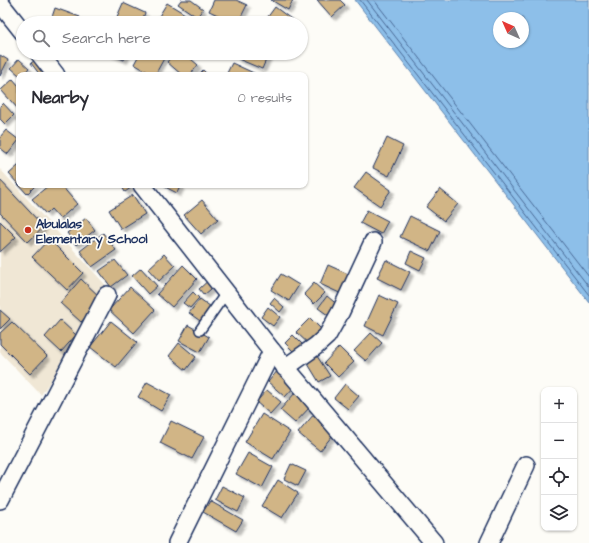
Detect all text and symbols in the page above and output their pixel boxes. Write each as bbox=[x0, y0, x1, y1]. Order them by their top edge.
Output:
north arrow bbox=[493, 12, 529, 48]
search box bbox=[16, 16, 308, 60]
icon: search bbox=[30, 27, 52, 49]
text: Search here bbox=[62, 28, 151, 49]
text: Nearby bbox=[32, 86, 89, 110]
text: 0 results bbox=[237, 89, 292, 107]
place label: Abulalas Elementary School bbox=[36, 215, 148, 249]
marker: Abulalas Elementary School bbox=[23, 225, 33, 235]
map controls bbox=[541, 387, 577, 531]
button: + bbox=[541, 387, 577, 423]
button: − bbox=[541, 423, 577, 459]
button: locate bbox=[541, 459, 577, 495]
button: layers bbox=[541, 495, 577, 531]

